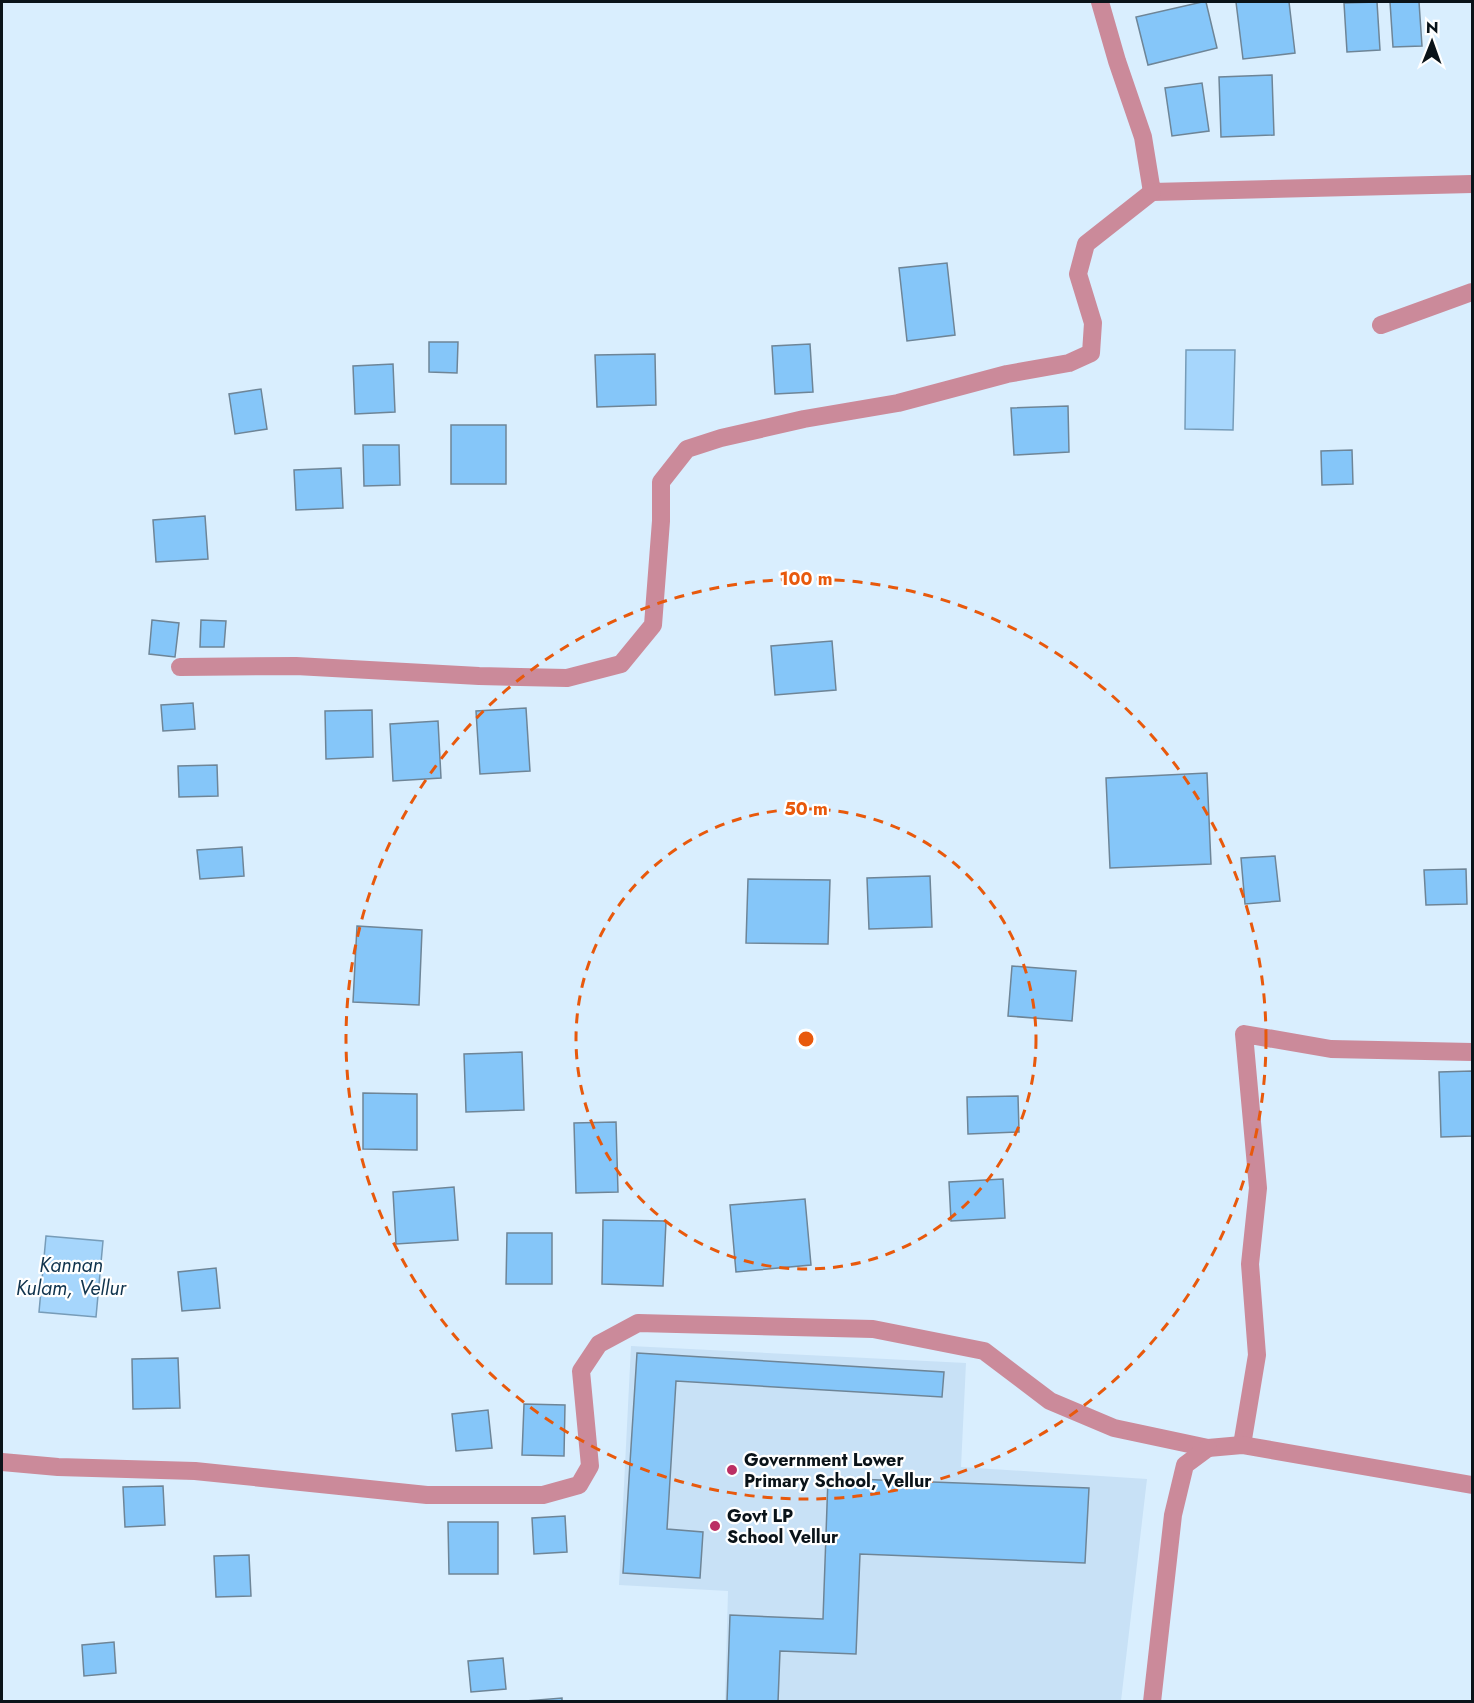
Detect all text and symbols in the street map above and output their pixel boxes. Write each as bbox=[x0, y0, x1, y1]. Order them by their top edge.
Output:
north arrow bbox=[1402, 12, 1462, 72]
text: N bbox=[1426, 16, 1439, 39]
text: 100 m bbox=[779, 566, 833, 592]
text: 50 m bbox=[784, 796, 828, 822]
centre of rings bbox=[796, 1029, 816, 1049]
water label: Kannan Kulam, Vellur bbox=[16, 1251, 127, 1303]
place label: Government Lower Primary School, Vellur bbox=[744, 1447, 932, 1494]
marker: Government Lower Primary School, Vellur bbox=[725, 1463, 739, 1477]
place label: Govt LP School Vellur bbox=[727, 1503, 839, 1550]
marker: Govt LP School Vellur bbox=[708, 1519, 722, 1533]

